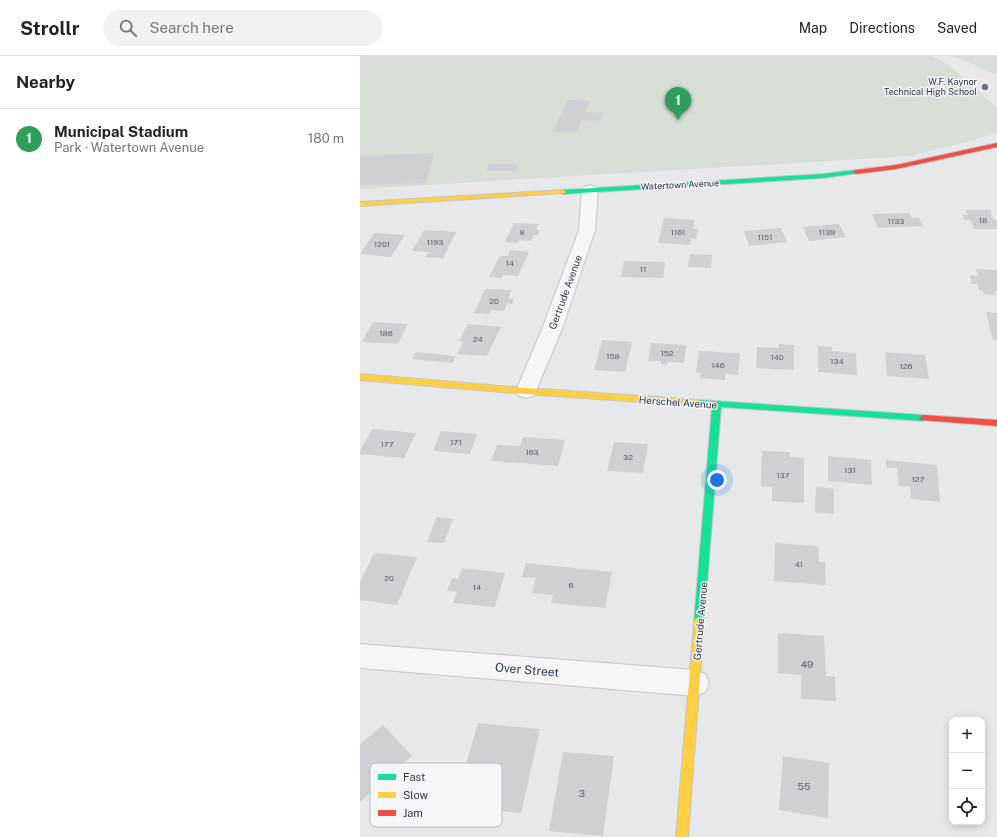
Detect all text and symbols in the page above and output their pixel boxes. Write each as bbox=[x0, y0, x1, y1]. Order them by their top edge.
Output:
search box bbox=[103, 10, 383, 46]
text: Strollr bbox=[20, 17, 79, 39]
icon: search bbox=[117, 17, 139, 39]
text: Search here bbox=[149, 19, 234, 36]
text: Map bbox=[799, 20, 827, 36]
text: Directions bbox=[849, 20, 915, 36]
text: Saved bbox=[937, 20, 977, 36]
text: Nearby bbox=[16, 72, 75, 92]
place label: W.F. Kaynor Technical High School bbox=[884, 76, 977, 97]
marker: W.F. Kaynor Technical High School bbox=[980, 82, 990, 92]
pin: 1 bbox=[665, 87, 691, 120]
text: Municipal Stadium bbox=[54, 123, 188, 140]
text: 1 bbox=[26, 131, 32, 146]
text: 180 m bbox=[308, 131, 344, 146]
text: Park · Watertown Avenue bbox=[54, 140, 204, 155]
street label: Watertown Avenue bbox=[640, 177, 719, 192]
house number: 18 bbox=[979, 215, 987, 225]
house number: 1133 bbox=[888, 216, 904, 226]
house number: 8 bbox=[519, 227, 525, 237]
house number: 1161 bbox=[671, 227, 685, 237]
house number: 1139 bbox=[819, 227, 835, 237]
house number: 1151 bbox=[758, 232, 772, 242]
house number: 1193 bbox=[427, 237, 443, 247]
house number: 1201 bbox=[374, 239, 390, 249]
street label: Gertrude Avenue bbox=[546, 253, 584, 331]
house number: 14 bbox=[506, 258, 514, 268]
house number: 11 bbox=[640, 264, 646, 274]
house number: 20 bbox=[489, 296, 499, 306]
house number: 186 bbox=[379, 328, 393, 338]
house number: 24 bbox=[473, 334, 483, 344]
house number: 152 bbox=[660, 348, 674, 358]
house number: 158 bbox=[606, 351, 620, 361]
house number: 140 bbox=[770, 352, 784, 362]
house number: 134 bbox=[830, 356, 844, 366]
house number: 146 bbox=[711, 360, 725, 370]
house number: 126 bbox=[899, 361, 913, 371]
street label: Herschel Avenue bbox=[638, 393, 718, 411]
house number: 171 bbox=[450, 437, 462, 447]
house number: 177 bbox=[381, 439, 394, 449]
house number: 163 bbox=[525, 447, 539, 457]
house number: 32 bbox=[623, 452, 633, 462]
house number: 131 bbox=[844, 465, 856, 475]
your location bbox=[707, 470, 727, 490]
house number: 137 bbox=[777, 470, 790, 480]
house number: 127 bbox=[912, 474, 925, 484]
house number: 41 bbox=[795, 559, 803, 569]
house number: 20 bbox=[384, 573, 394, 583]
house number: 6 bbox=[569, 580, 574, 590]
street label: Gertrude Avenue bbox=[691, 581, 709, 661]
house number: 14 bbox=[473, 582, 481, 592]
house number: 49 bbox=[801, 658, 813, 670]
street label: Over Street bbox=[494, 660, 560, 680]
map controls bbox=[949, 717, 985, 825]
button: + bbox=[949, 717, 985, 753]
button: − bbox=[949, 753, 985, 789]
legend bbox=[370, 763, 502, 827]
text: Fast bbox=[403, 771, 425, 783]
house number: 55 bbox=[798, 780, 810, 792]
house number: 3 bbox=[579, 787, 585, 799]
text: Slow bbox=[403, 789, 429, 801]
button: locate bbox=[949, 789, 985, 825]
text: Jam bbox=[403, 807, 423, 819]

